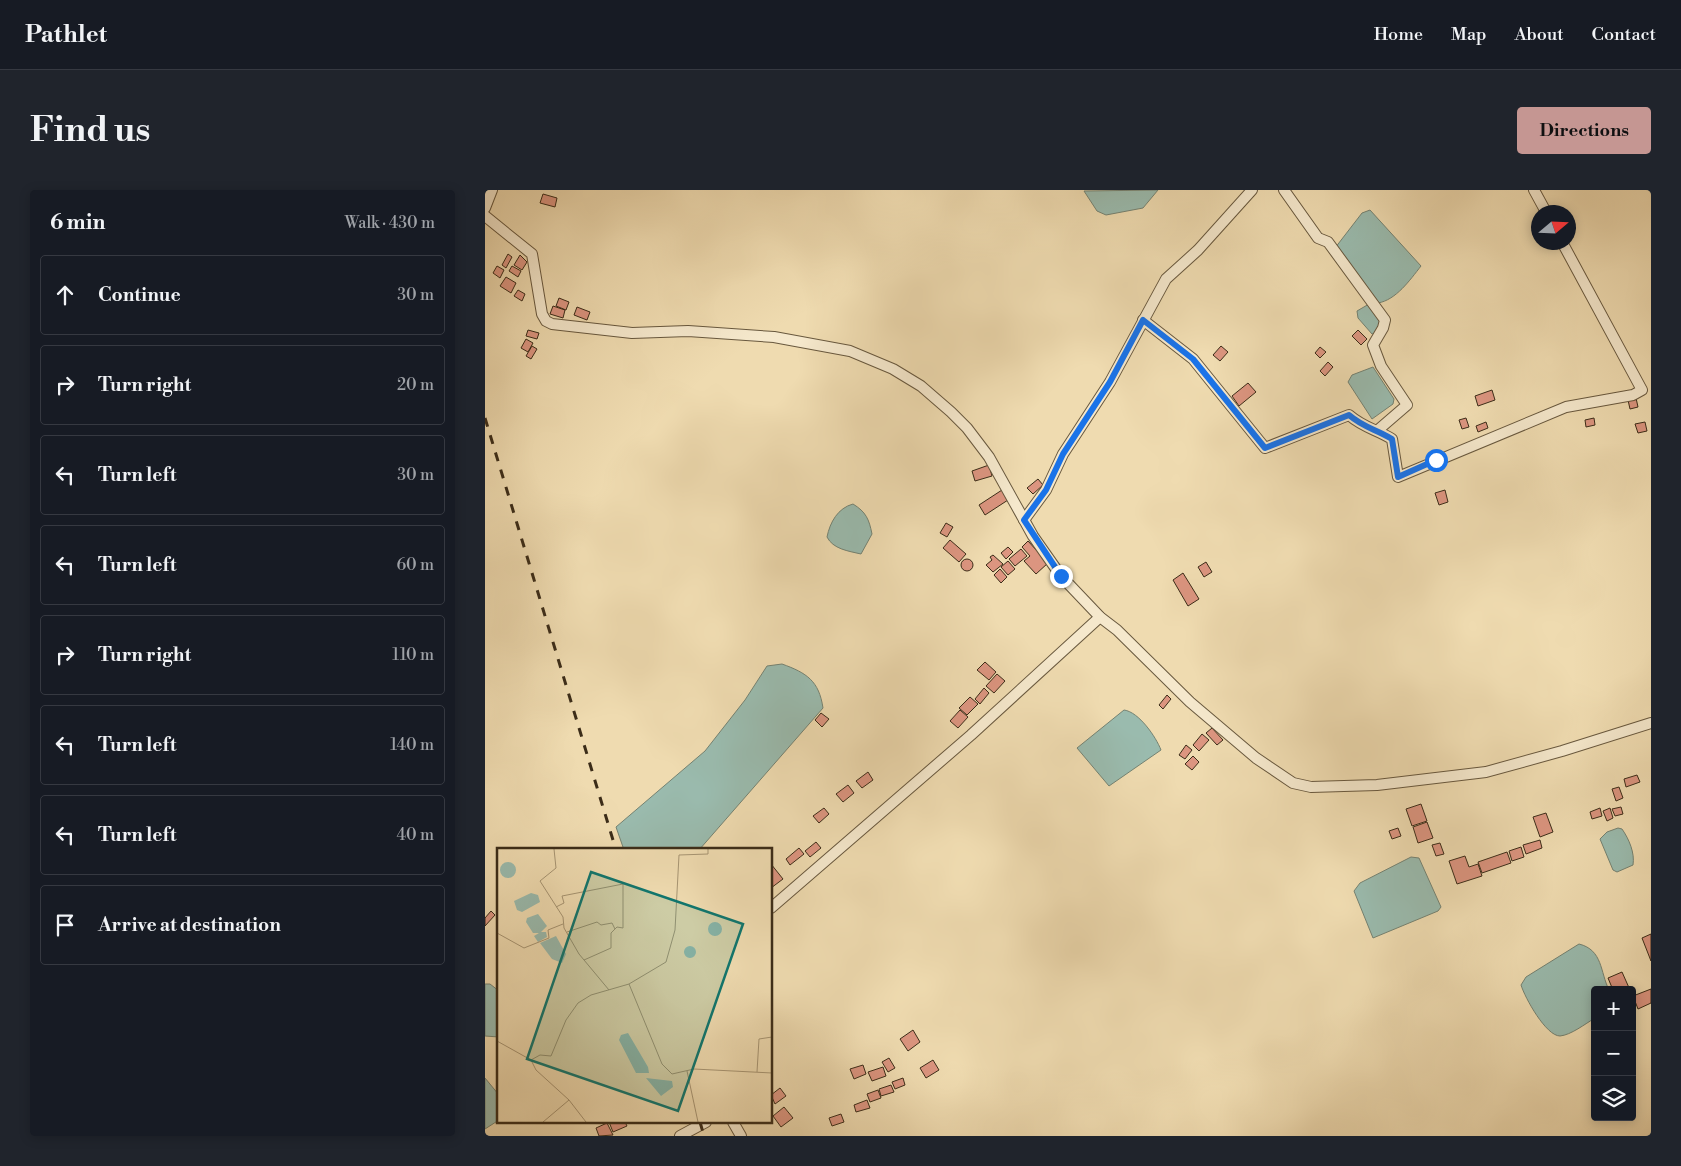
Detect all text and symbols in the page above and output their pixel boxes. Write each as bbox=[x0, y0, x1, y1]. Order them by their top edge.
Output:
text: Pathlet bbox=[25, 20, 107, 50]
text: Home bbox=[1374, 23, 1423, 46]
text: Map bbox=[1451, 23, 1487, 46]
text: About bbox=[1515, 23, 1564, 46]
text: Contact bbox=[1592, 23, 1656, 46]
button: Directions bbox=[1517, 107, 1651, 154]
text: Find us bbox=[30, 109, 150, 152]
north arrow bbox=[1531, 205, 1576, 250]
text: 6 min bbox=[50, 210, 105, 236]
text: Walk · 430 m bbox=[345, 213, 435, 233]
icon: ahead bbox=[51, 281, 79, 309]
text: Continue bbox=[98, 283, 181, 307]
text: 30 m bbox=[397, 285, 434, 305]
icon: right bbox=[51, 371, 79, 399]
text: Turn right bbox=[98, 373, 191, 397]
text: 20 m bbox=[397, 375, 434, 395]
route start bbox=[1425, 449, 1448, 472]
icon: left bbox=[51, 461, 79, 489]
text: Turn left bbox=[98, 463, 177, 487]
text: 30 m bbox=[397, 465, 434, 485]
icon: left bbox=[51, 551, 79, 579]
text: Turn left bbox=[98, 553, 177, 577]
text: 60 m bbox=[396, 555, 434, 575]
route end bbox=[1050, 565, 1073, 588]
icon: right bbox=[51, 641, 79, 669]
text: Turn right bbox=[98, 643, 191, 667]
text: 110 m bbox=[392, 645, 434, 665]
icon: left bbox=[51, 731, 79, 759]
text: Turn left bbox=[98, 733, 177, 757]
text: 140 m bbox=[390, 735, 434, 755]
icon: left bbox=[51, 821, 79, 849]
text: Turn left bbox=[98, 823, 177, 847]
text: 40 m bbox=[397, 825, 434, 845]
inset map bbox=[497, 848, 773, 1124]
icon: arrive bbox=[51, 911, 79, 939]
text: Arrive at destination bbox=[98, 913, 281, 937]
map controls bbox=[1591, 986, 1636, 1121]
button: + bbox=[1591, 986, 1636, 1031]
button: − bbox=[1591, 1031, 1636, 1076]
button: layers bbox=[1591, 1076, 1636, 1121]

